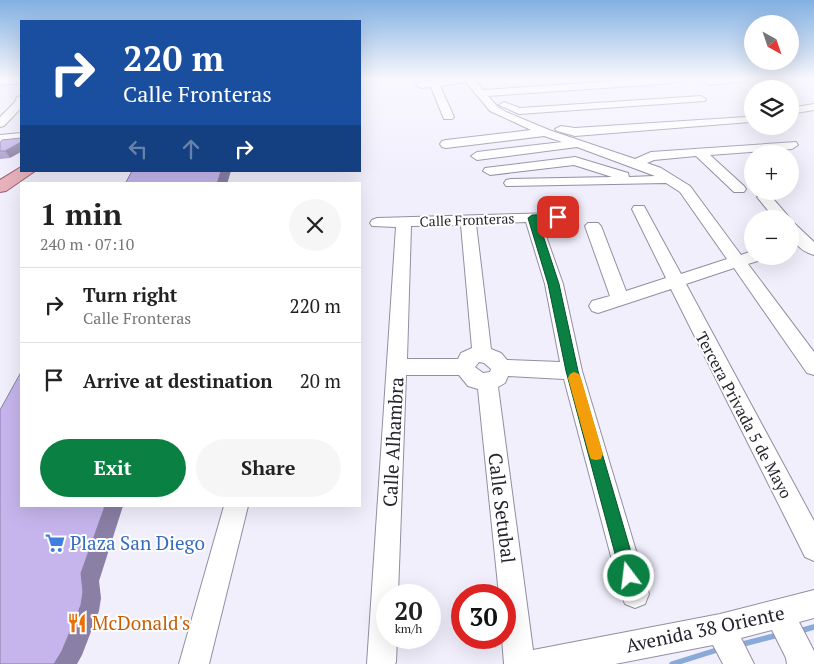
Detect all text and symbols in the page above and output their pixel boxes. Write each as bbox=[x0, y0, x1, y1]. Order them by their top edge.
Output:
north arrow bbox=[744, 15, 799, 70]
map controls bbox=[744, 15, 799, 265]
text: 220 m bbox=[123, 35, 224, 81]
icon: right bbox=[40, 40, 105, 105]
text: Calle Fronteras bbox=[123, 79, 272, 108]
button: layers bbox=[744, 80, 799, 135]
icon: left bbox=[124, 135, 152, 163]
icon: ahead bbox=[177, 135, 205, 163]
icon: right bbox=[230, 135, 258, 163]
button: + bbox=[744, 145, 799, 200]
text: 1 min bbox=[40, 194, 122, 234]
pin bbox=[537, 196, 579, 238]
button: close bbox=[289, 199, 341, 251]
icon: arrive bbox=[544, 203, 572, 231]
street label: Calle Fronteras bbox=[419, 208, 515, 231]
button: − bbox=[744, 210, 799, 265]
text: 240 m · 07:10 bbox=[40, 233, 134, 255]
text: Turn right bbox=[83, 282, 177, 307]
icon: right bbox=[40, 291, 68, 319]
text: 220 m bbox=[290, 293, 341, 318]
text: Calle Fronteras bbox=[83, 307, 191, 329]
street label: Tercera Privada 5 de Mayo bbox=[691, 328, 797, 502]
icon: arrive bbox=[40, 366, 68, 394]
text: Arrive at destination bbox=[83, 368, 272, 393]
text: 20 m bbox=[300, 368, 341, 393]
street label: Calle Alhambra bbox=[377, 376, 408, 508]
button: Exit bbox=[40, 439, 186, 497]
button: Share bbox=[196, 439, 341, 497]
street label: Calle Setubal bbox=[483, 451, 522, 564]
place label: Plaza San Diego bbox=[70, 530, 205, 555]
supermarket icon: Plaza San Diego bbox=[44, 532, 66, 554]
position arrow bbox=[602, 549, 654, 601]
speed limit sign: 30 bbox=[451, 584, 516, 649]
text: 20 bbox=[394, 594, 423, 627]
street label: Avenida 38 Oriente bbox=[623, 599, 787, 658]
place label: McDonald's bbox=[92, 610, 190, 635]
restaurant icon: McDonald's bbox=[66, 612, 88, 634]
text: km/h bbox=[395, 621, 422, 636]

